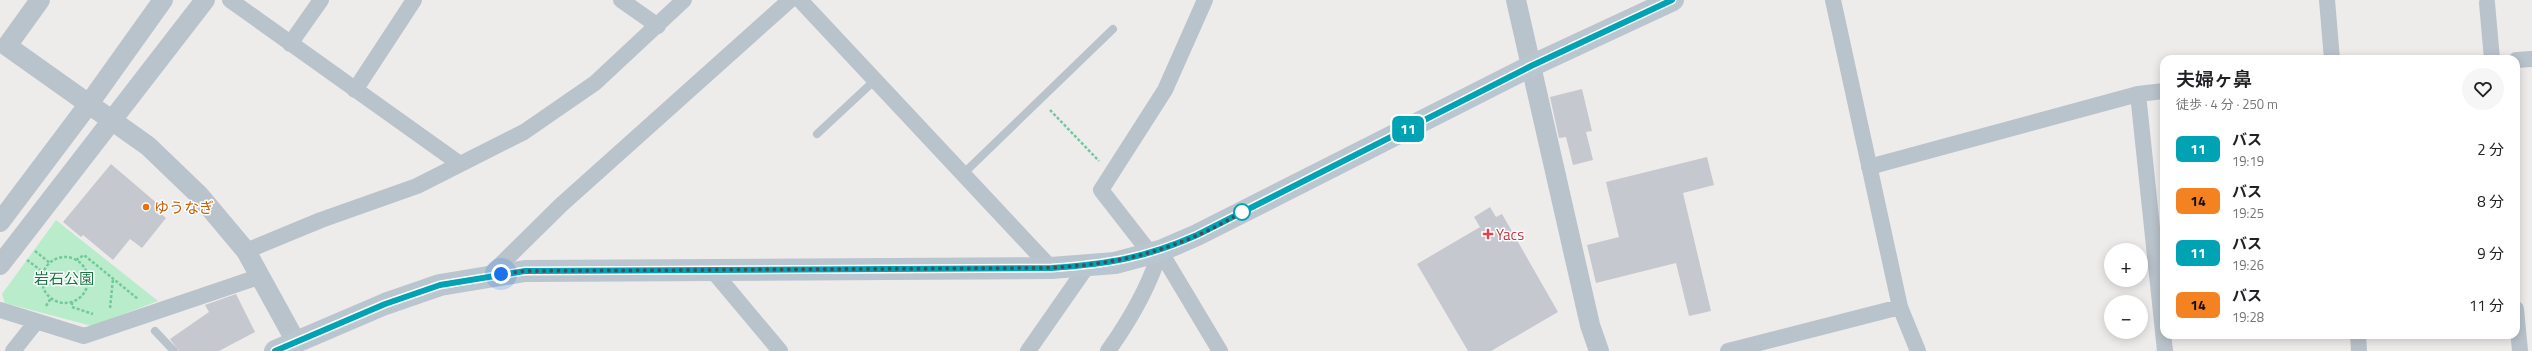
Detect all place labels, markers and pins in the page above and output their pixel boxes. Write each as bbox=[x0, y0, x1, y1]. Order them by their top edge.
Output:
place label: ゆうなぎ bbox=[154, 196, 214, 219]
marker: ゆうなぎ bbox=[141, 202, 151, 212]
unlabelled marker bbox=[1233, 203, 1251, 221]
place label: Yacs bbox=[1496, 223, 1524, 246]
marker: Yacs bbox=[1483, 229, 1493, 239]

